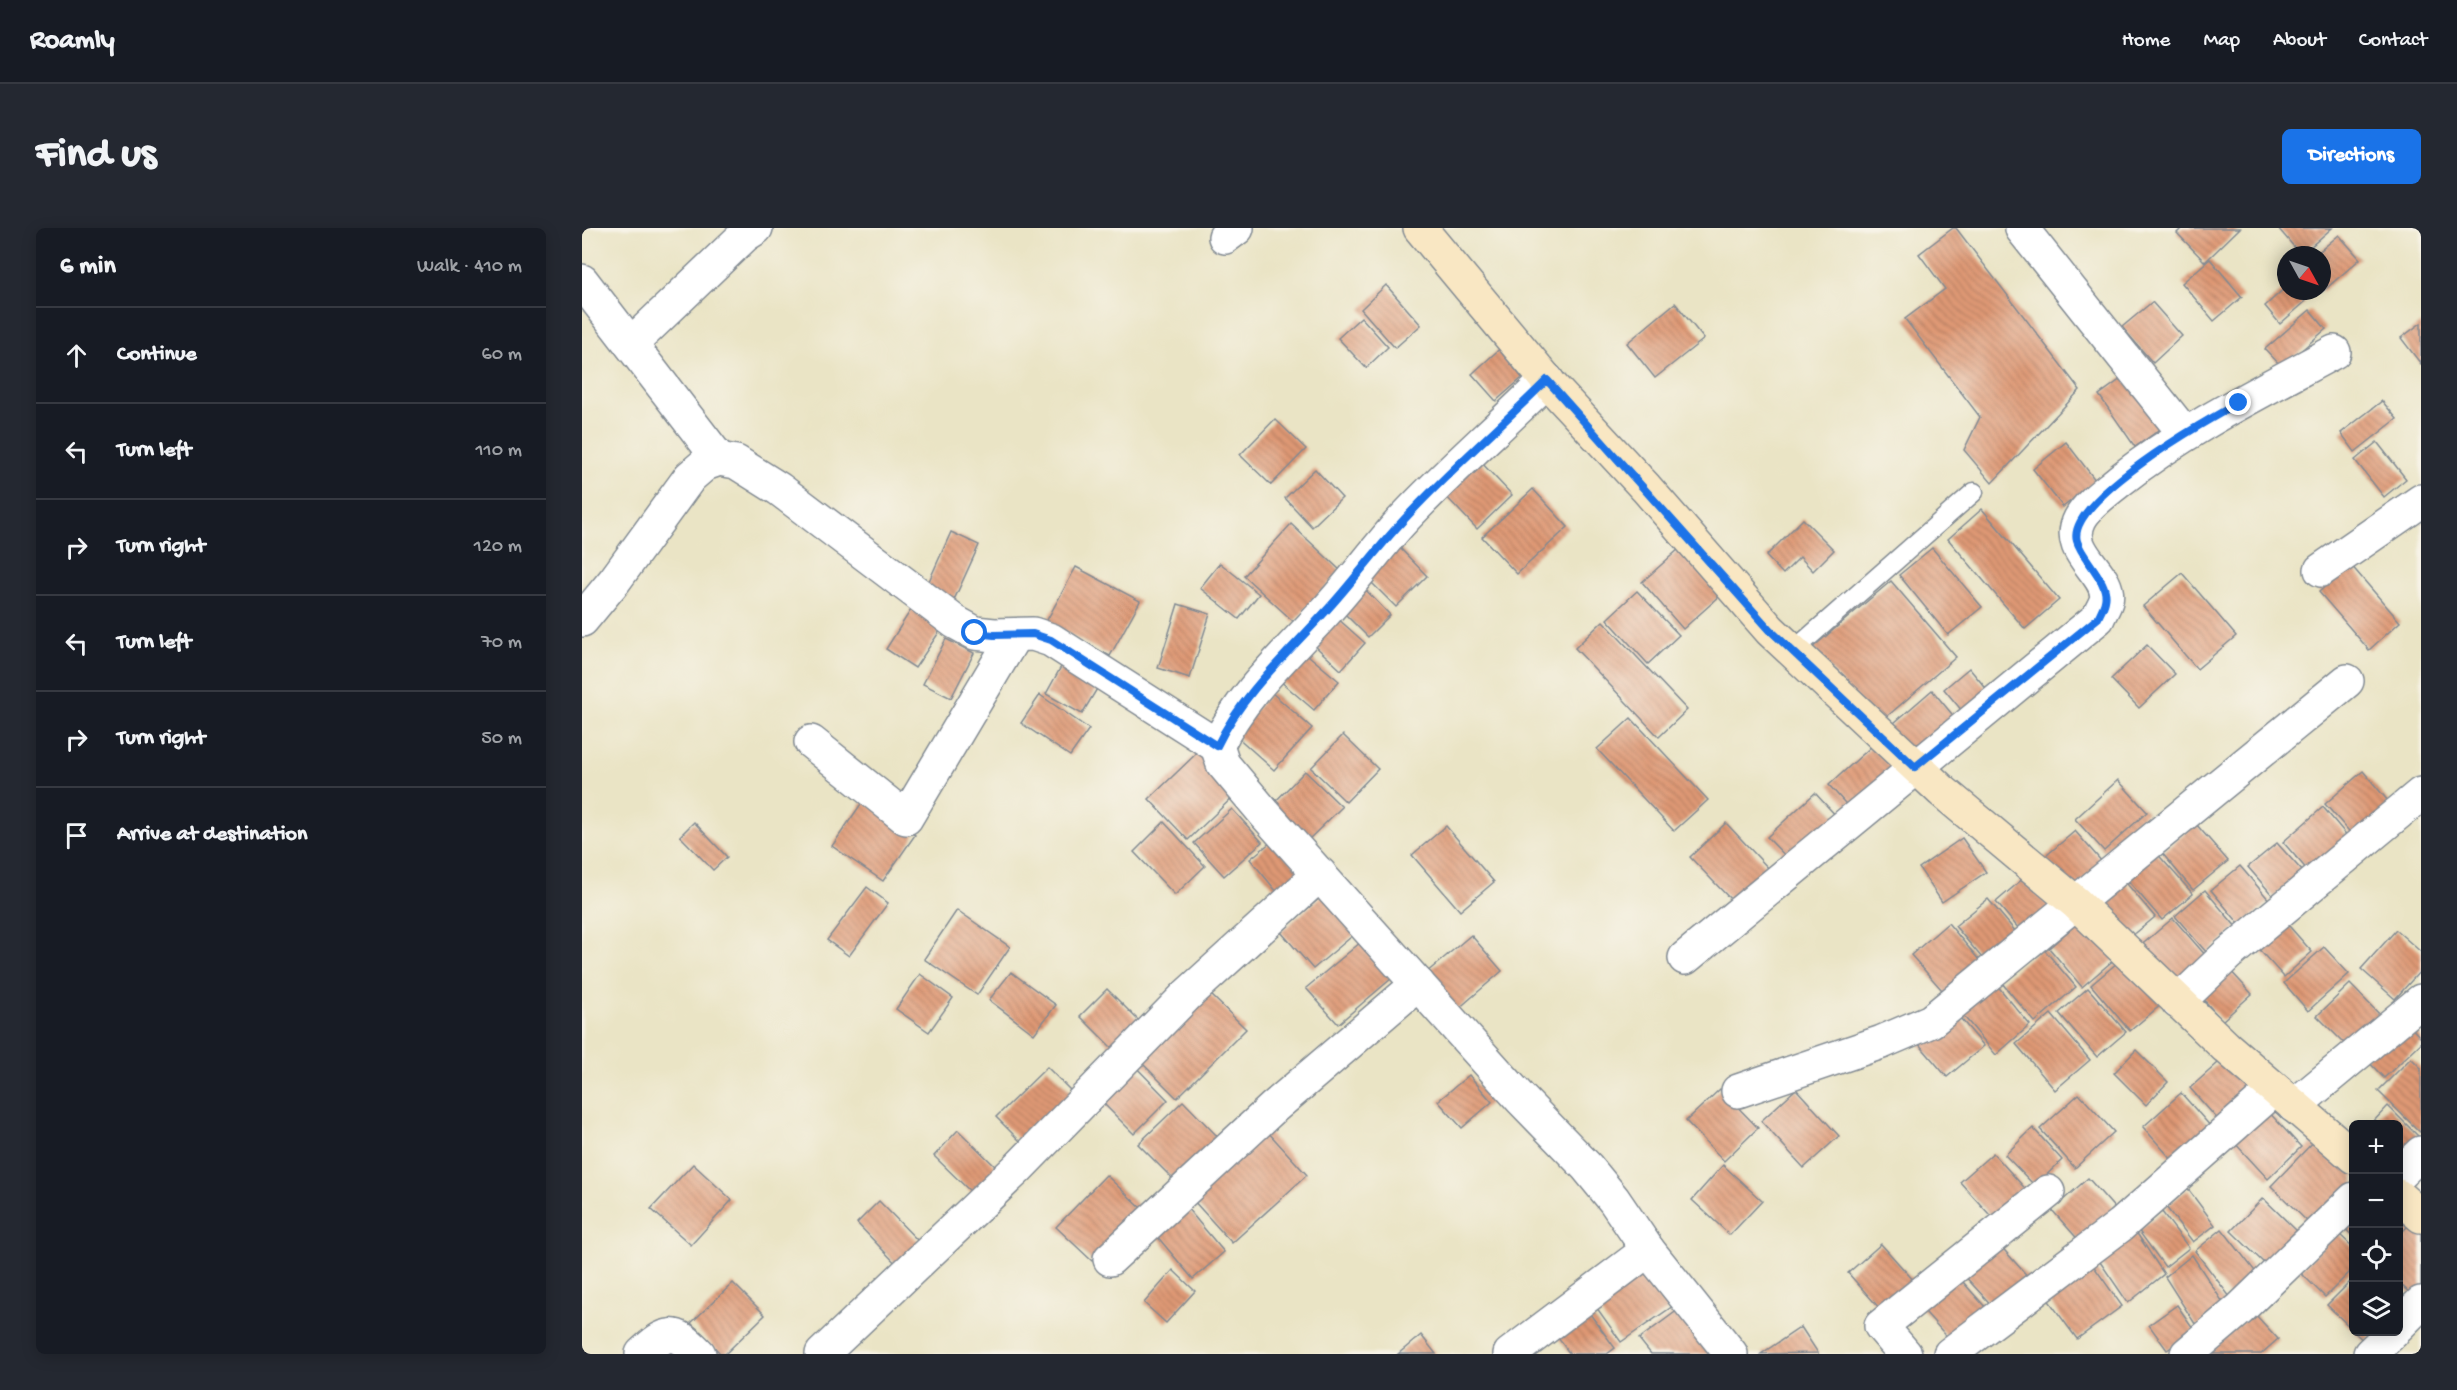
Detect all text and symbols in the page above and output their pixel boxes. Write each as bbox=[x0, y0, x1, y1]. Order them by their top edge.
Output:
text: Roamly bbox=[30, 25, 115, 58]
text: Home bbox=[2122, 29, 2170, 54]
text: Map bbox=[2203, 29, 2240, 54]
text: About bbox=[2273, 29, 2326, 54]
text: Contact bbox=[2359, 29, 2427, 54]
button: Directions bbox=[2282, 129, 2421, 184]
text: Find us bbox=[36, 132, 156, 181]
north arrow bbox=[2277, 246, 2331, 300]
text: 6 min bbox=[60, 252, 116, 283]
text: Walk · 410 m bbox=[417, 256, 522, 279]
icon: ahead bbox=[60, 339, 93, 372]
text: Continue bbox=[117, 342, 197, 368]
text: 60 m bbox=[482, 344, 522, 367]
route end bbox=[2225, 389, 2251, 415]
icon: left bbox=[60, 435, 93, 468]
text: Turn left bbox=[117, 438, 191, 464]
text: 110 m bbox=[476, 440, 522, 463]
icon: right bbox=[60, 531, 93, 564]
text: Turn right bbox=[117, 534, 205, 560]
text: 120 m bbox=[474, 536, 522, 559]
route start bbox=[961, 619, 987, 645]
icon: left bbox=[60, 627, 93, 660]
text: Turn left bbox=[117, 630, 191, 656]
text: 70 m bbox=[481, 632, 522, 655]
icon: right bbox=[60, 723, 93, 756]
text: Turn right bbox=[117, 726, 205, 752]
text: 50 m bbox=[481, 728, 522, 751]
icon: arrive bbox=[60, 819, 93, 852]
text: Arrive at destination bbox=[117, 822, 307, 848]
map controls bbox=[2349, 1120, 2403, 1336]
button: + bbox=[2349, 1120, 2403, 1174]
button: − bbox=[2349, 1174, 2403, 1228]
button: locate bbox=[2349, 1228, 2403, 1282]
button: layers bbox=[2349, 1282, 2403, 1336]

